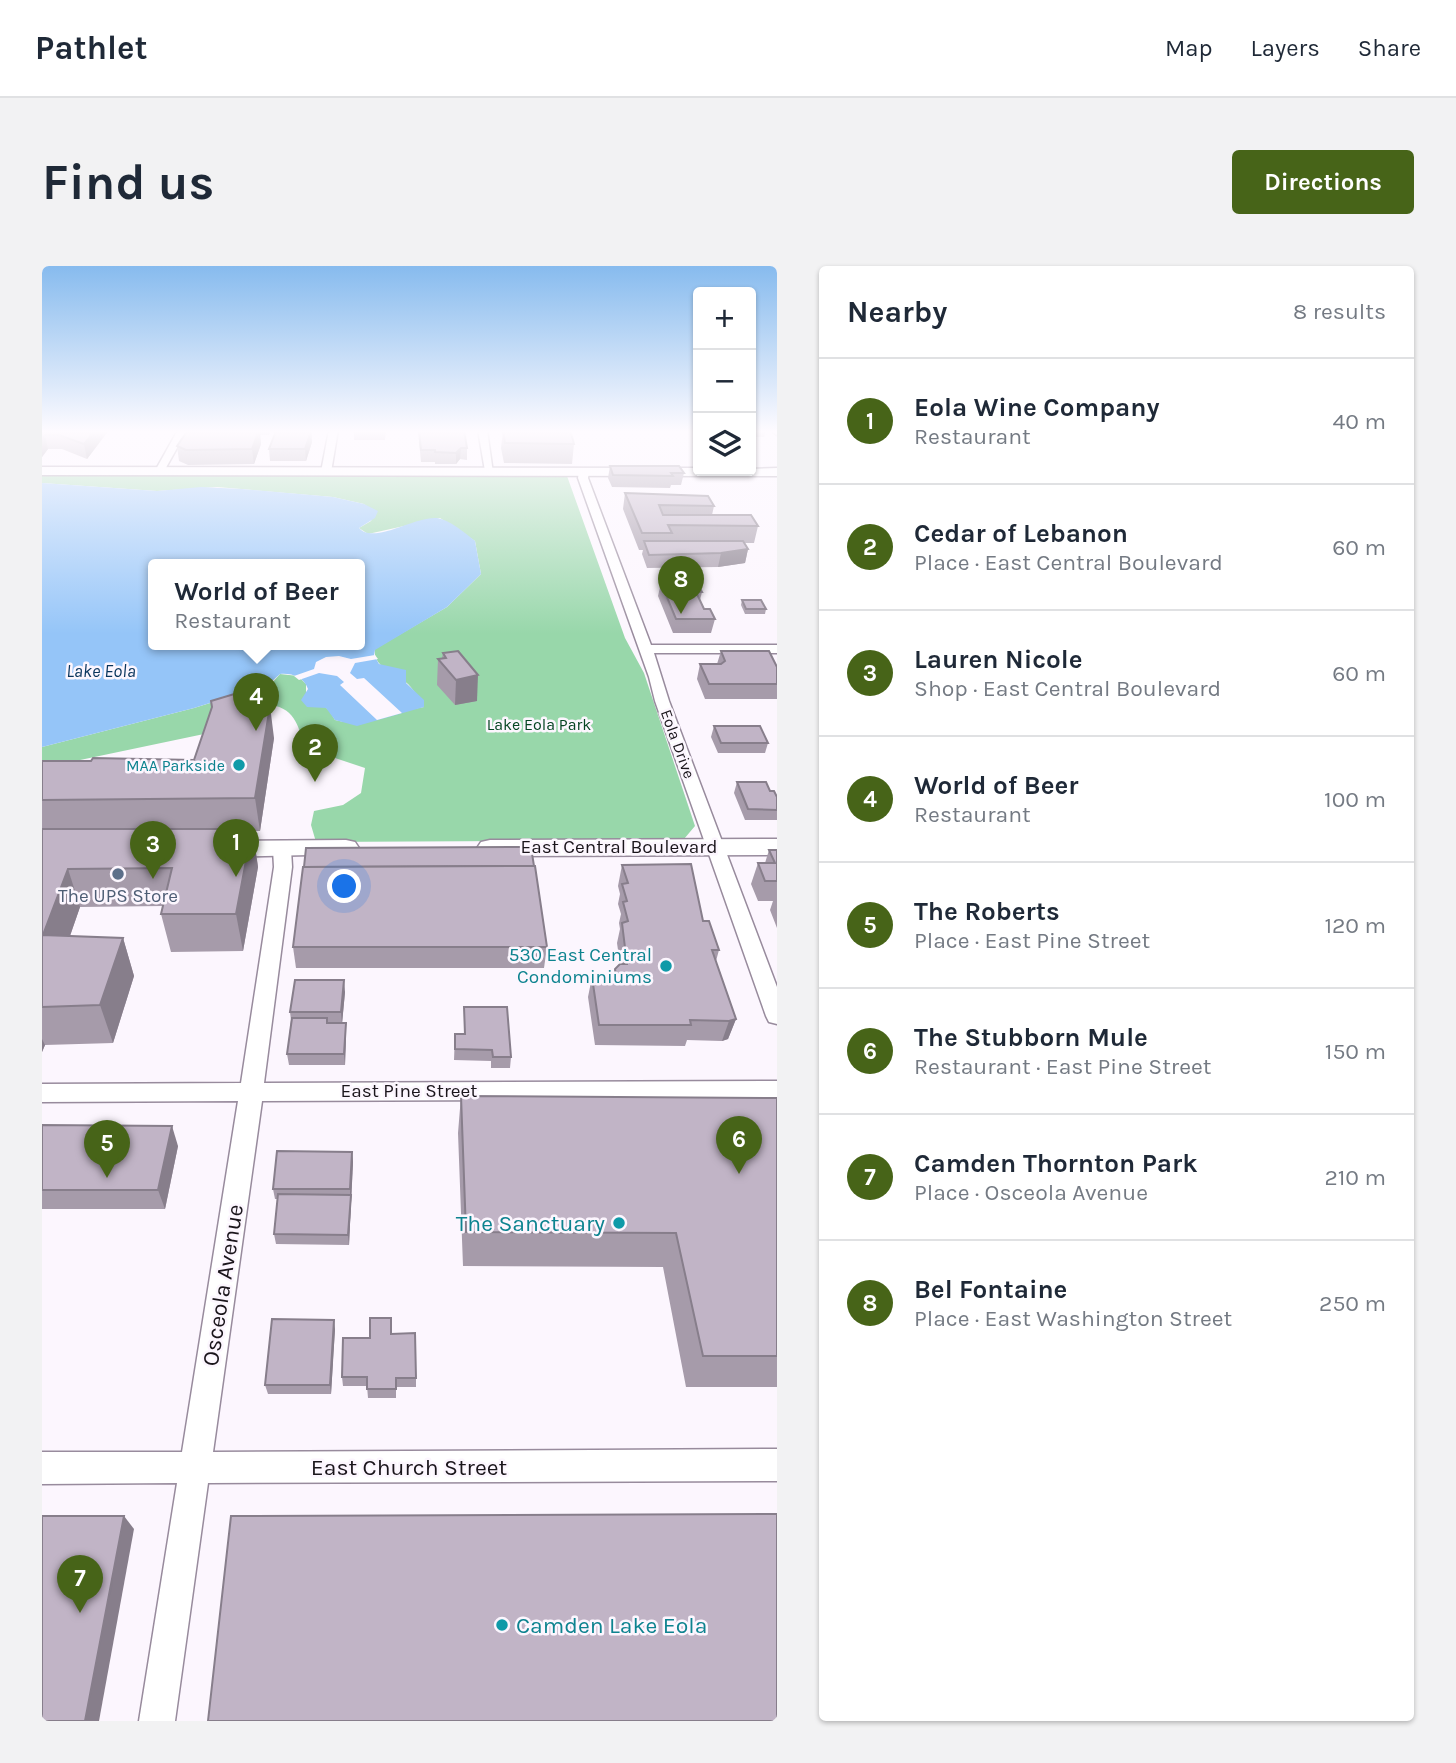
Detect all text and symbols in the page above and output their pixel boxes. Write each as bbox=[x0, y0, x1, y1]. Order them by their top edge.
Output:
text: Pathlet bbox=[35, 29, 148, 67]
text: Map bbox=[1165, 34, 1213, 62]
text: Layers bbox=[1251, 34, 1320, 62]
text: Share bbox=[1358, 34, 1421, 62]
button: Directions bbox=[1232, 150, 1414, 214]
text: Find us bbox=[42, 154, 214, 211]
map controls bbox=[693, 287, 756, 476]
button: + bbox=[693, 287, 756, 350]
text: Nearby bbox=[847, 294, 947, 330]
text: 8 results bbox=[1293, 298, 1386, 325]
button: − bbox=[693, 350, 756, 413]
text: Eola Wine Company bbox=[914, 392, 1160, 423]
text: 1 bbox=[866, 408, 874, 435]
text: 40 m bbox=[1333, 408, 1386, 435]
button: layers bbox=[693, 413, 756, 476]
text: Restaurant bbox=[914, 423, 1031, 450]
text: Cedar of Lebanon bbox=[914, 518, 1128, 549]
text: 2 bbox=[863, 534, 877, 561]
text: 60 m bbox=[1332, 534, 1386, 561]
text: Place · East Central Boulevard bbox=[914, 549, 1223, 576]
pin: 8 bbox=[658, 556, 704, 614]
popup bbox=[148, 559, 365, 650]
text: World of Beer bbox=[174, 576, 339, 607]
text: Restaurant bbox=[174, 607, 291, 634]
text: Lauren Nicole bbox=[914, 644, 1082, 675]
water label: Lake Eola bbox=[66, 660, 136, 682]
text: 3 bbox=[863, 660, 877, 687]
text: 60 m bbox=[1332, 660, 1386, 687]
pin: 4 bbox=[233, 673, 279, 731]
text: Shop · East Central Boulevard bbox=[914, 675, 1221, 702]
street label: Eola Drive bbox=[657, 707, 699, 781]
park label: Lake Eola Park bbox=[487, 715, 591, 734]
pin: 2 bbox=[292, 724, 338, 782]
place label: MAA Parkside bbox=[126, 756, 225, 775]
marker: MAA Parkside bbox=[231, 757, 247, 773]
text: World of Beer bbox=[914, 770, 1078, 801]
text: 4 bbox=[863, 786, 877, 813]
text: 100 m bbox=[1324, 786, 1386, 813]
text: Restaurant bbox=[914, 801, 1031, 828]
pin: 1 bbox=[213, 819, 259, 877]
pin: 3 bbox=[130, 821, 176, 879]
street label: East Central Boulevard bbox=[521, 836, 717, 858]
marker: The UPS Store bbox=[110, 866, 126, 882]
your location bbox=[327, 869, 361, 903]
place label: The UPS Store bbox=[58, 885, 178, 907]
text: The Roberts bbox=[914, 896, 1060, 927]
text: 5 bbox=[863, 912, 877, 939]
text: 120 m bbox=[1324, 912, 1386, 939]
text: Place · East Pine Street bbox=[914, 927, 1150, 954]
place label: 530 East Central Condominiums bbox=[509, 944, 652, 988]
marker: 530 East Central Condominiums bbox=[658, 958, 674, 974]
text: The Stubborn Mule bbox=[914, 1022, 1148, 1053]
text: 6 bbox=[863, 1038, 877, 1065]
text: 150 m bbox=[1325, 1038, 1386, 1065]
text: Restaurant · East Pine Street bbox=[914, 1053, 1211, 1080]
street label: East Pine Street bbox=[341, 1080, 477, 1102]
pin: 6 bbox=[716, 1116, 762, 1174]
pin: 5 bbox=[84, 1120, 130, 1178]
text: Camden Thornton Park bbox=[914, 1148, 1198, 1179]
text: 7 bbox=[864, 1164, 876, 1191]
text: 210 m bbox=[1324, 1164, 1386, 1191]
text: Place · Osceola Avenue bbox=[914, 1179, 1148, 1206]
street label: Osceola Avenue bbox=[197, 1202, 249, 1368]
place label: The Sanctuary bbox=[456, 1210, 605, 1237]
marker: The Sanctuary bbox=[611, 1215, 627, 1231]
text: Bel Fontaine bbox=[914, 1274, 1067, 1305]
text: 8 bbox=[863, 1290, 877, 1317]
text: 250 m bbox=[1319, 1290, 1386, 1317]
text: Place · East Washington Street bbox=[914, 1305, 1232, 1332]
street label: East Church Street bbox=[311, 1454, 508, 1481]
pin: 7 bbox=[57, 1555, 103, 1613]
place label: Camden Lake Eola bbox=[516, 1612, 707, 1639]
marker: Camden Lake Eola bbox=[494, 1617, 510, 1633]

